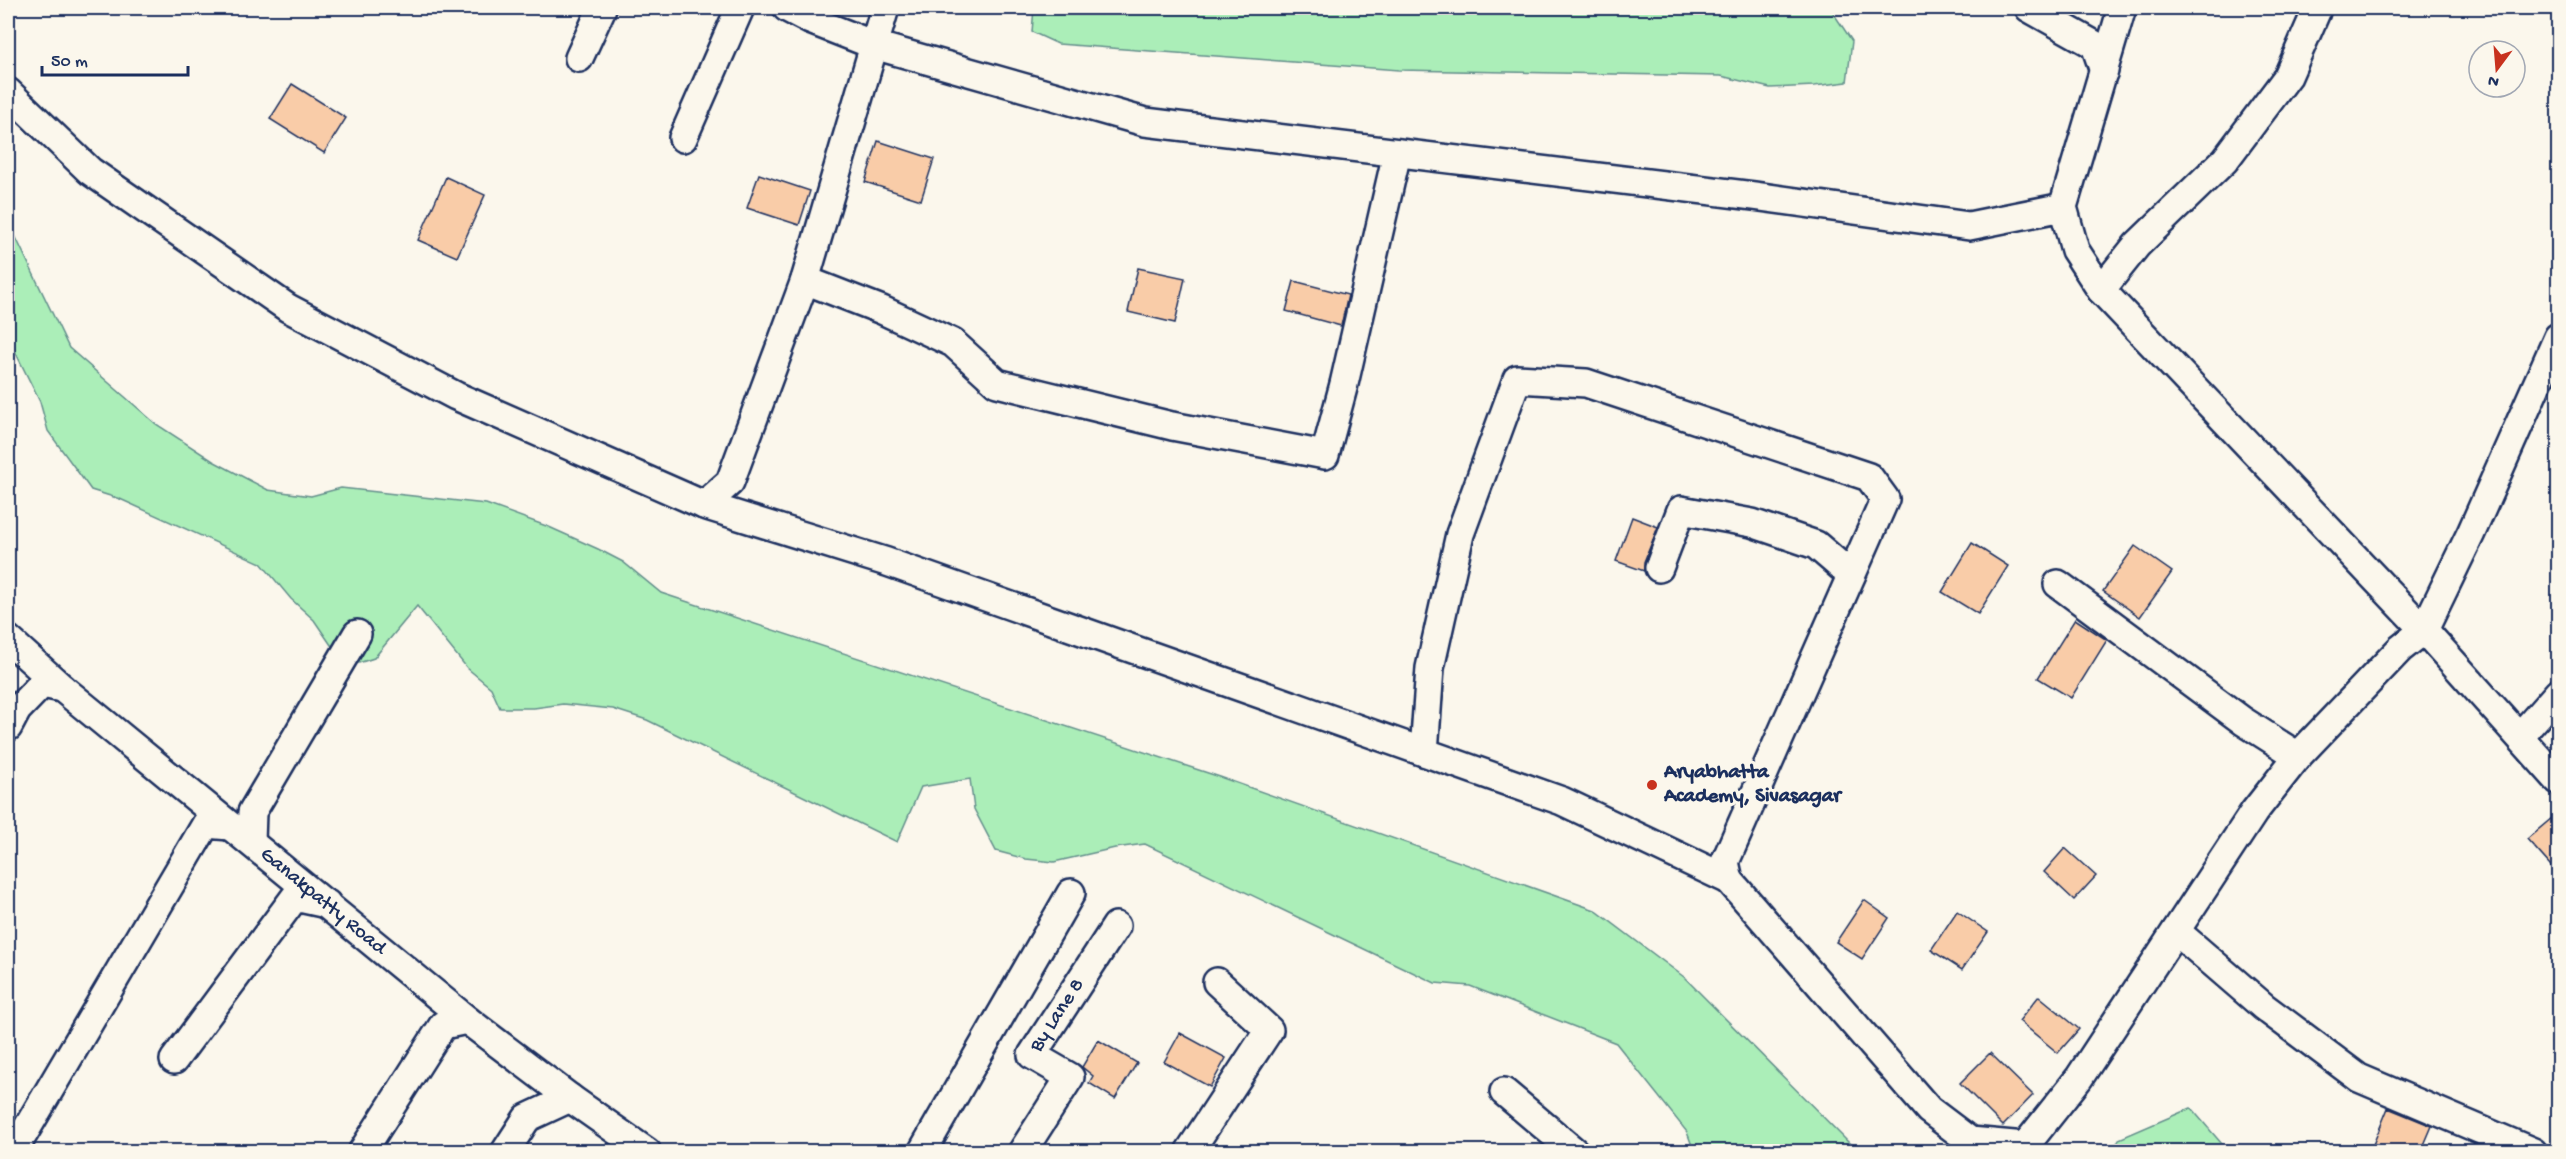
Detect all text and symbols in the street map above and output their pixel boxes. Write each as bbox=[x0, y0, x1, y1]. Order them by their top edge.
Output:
scale bar bbox=[42, 39, 188, 77]
north arrow bbox=[2467, 39, 2527, 99]
text: 50 m bbox=[51, 52, 88, 73]
text: N bbox=[2486, 69, 2501, 91]
place label: Aryabhatta Academy, Sivasagar bbox=[1663, 761, 1843, 810]
marker: Aryabhatta Academy, Sivasagar bbox=[1645, 778, 1659, 792]
street label: Ganakpatty Road bbox=[254, 842, 392, 962]
street label: By Lane 8 bbox=[1024, 974, 1091, 1058]

